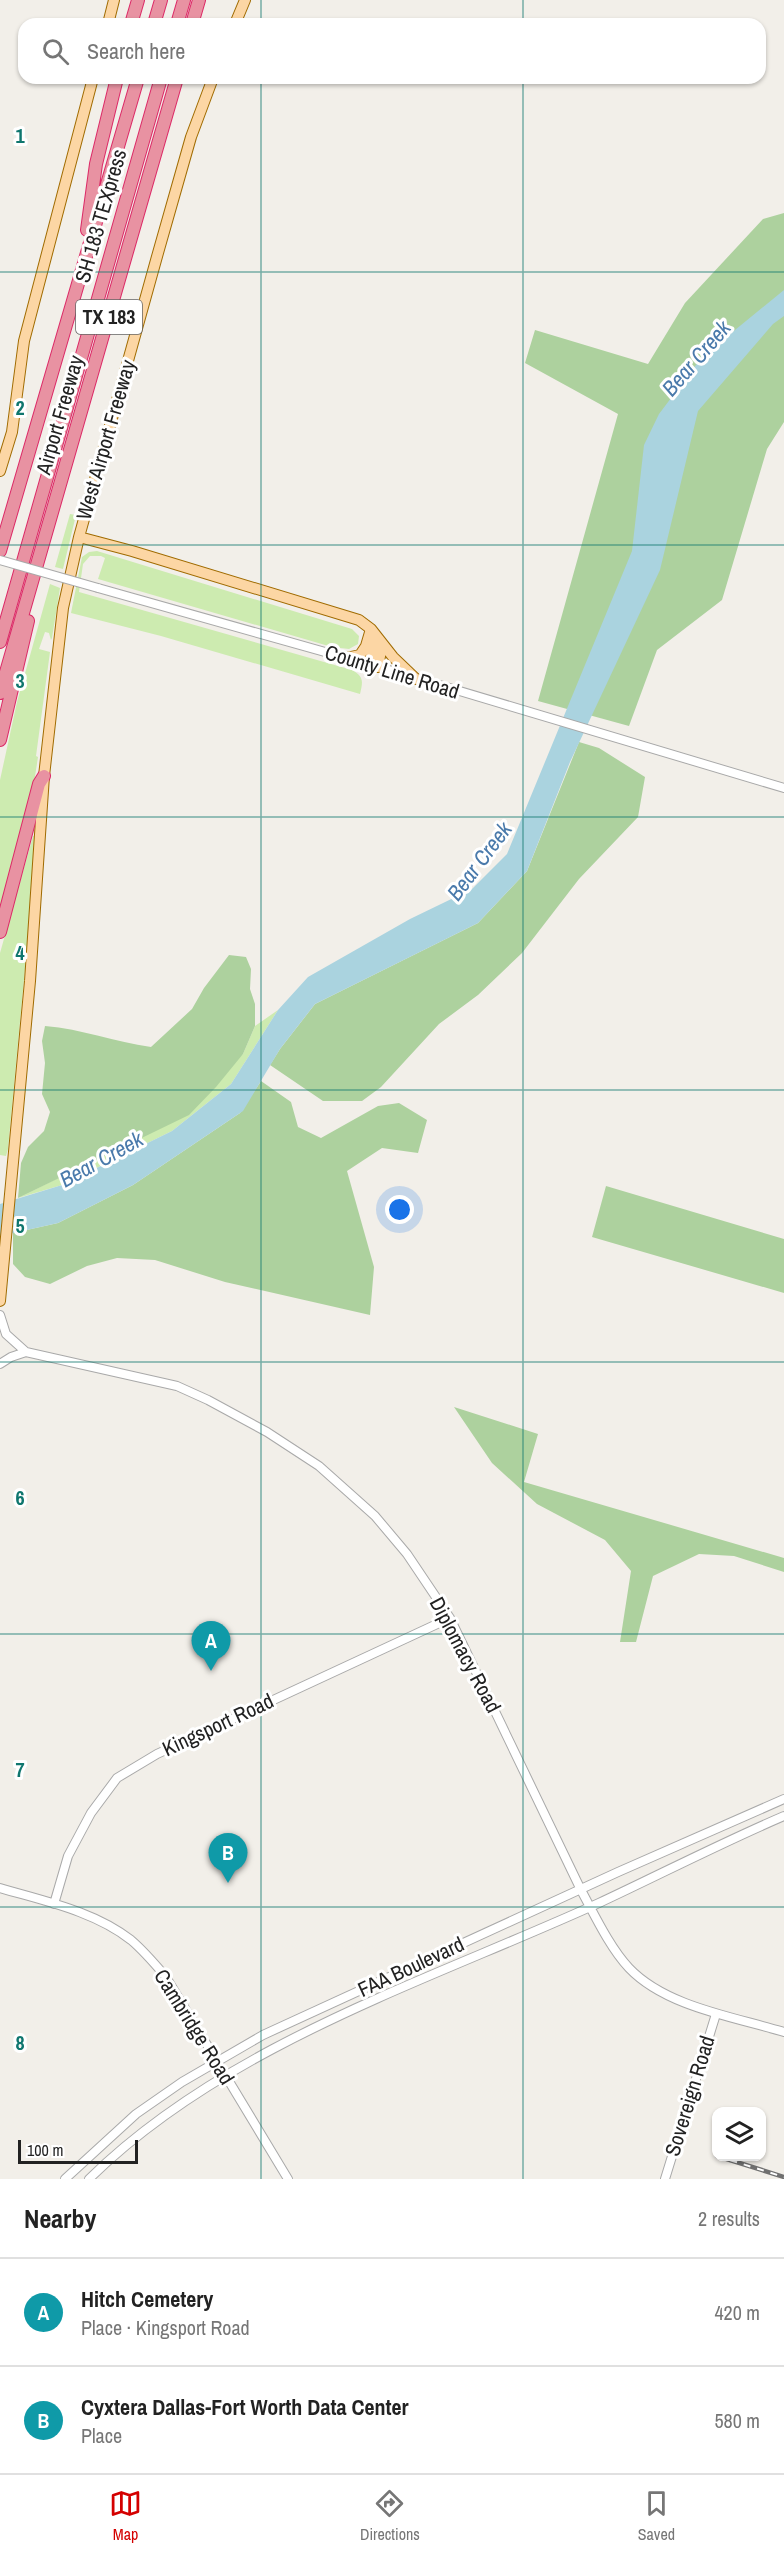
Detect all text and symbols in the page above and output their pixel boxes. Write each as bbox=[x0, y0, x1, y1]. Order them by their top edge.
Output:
search box bbox=[18, 18, 766, 84]
icon: search bbox=[39, 35, 72, 68]
text: Search here bbox=[87, 36, 185, 66]
text: 1 bbox=[15, 122, 25, 149]
street label: SH 183 TEXpress bbox=[68, 146, 133, 286]
road number: TX 183 bbox=[76, 300, 142, 334]
water label: Bear Creek bbox=[655, 313, 738, 402]
street label: Airport Freeway bbox=[28, 352, 90, 479]
street label: West Airport Freeway bbox=[69, 356, 142, 523]
text: 2 bbox=[15, 394, 25, 421]
street label: County Line Road bbox=[322, 637, 463, 706]
text: 3 bbox=[15, 667, 25, 694]
water label: Bear Creek bbox=[440, 815, 519, 906]
text: 4 bbox=[15, 939, 25, 966]
water label: Bear Creek bbox=[54, 1123, 149, 1194]
your location bbox=[385, 1195, 414, 1224]
text: 5 bbox=[15, 1212, 25, 1239]
text: 6 bbox=[15, 1484, 25, 1511]
street label: Diplomacy Road bbox=[423, 1592, 508, 1718]
pin: A bbox=[192, 1622, 230, 1671]
street label: Kingsport Road bbox=[157, 1686, 278, 1763]
text: 7 bbox=[15, 1756, 25, 1783]
pin: B bbox=[208, 1834, 248, 1883]
street label: FAA Boulevard bbox=[353, 1929, 469, 2004]
street label: Cambridge Road bbox=[147, 1963, 241, 2090]
text: 8 bbox=[15, 2029, 25, 2056]
street label: Sovereign Road bbox=[657, 2032, 722, 2160]
map controls bbox=[712, 2107, 766, 2161]
button: layers bbox=[712, 2107, 766, 2161]
scale bar bbox=[18, 2137, 138, 2164]
text: 100 m bbox=[27, 2139, 63, 2161]
text: Nearby bbox=[24, 2201, 96, 2236]
text: 2 results bbox=[698, 2205, 760, 2232]
text: Hitch Cemetery bbox=[81, 2284, 213, 2314]
text: A bbox=[38, 2299, 49, 2326]
text: 420 m bbox=[714, 2299, 760, 2326]
text: Place · Kingsport Road bbox=[81, 2314, 250, 2341]
text: Cyxtera Dallas-Fort Worth Data Center bbox=[81, 2392, 409, 2422]
text: B bbox=[38, 2407, 49, 2434]
text: 580 m bbox=[714, 2407, 760, 2434]
text: Place bbox=[81, 2422, 122, 2449]
tab: Map bbox=[109, 2487, 142, 2545]
tab: Directions bbox=[360, 2487, 420, 2545]
tab: Saved bbox=[638, 2487, 675, 2545]

